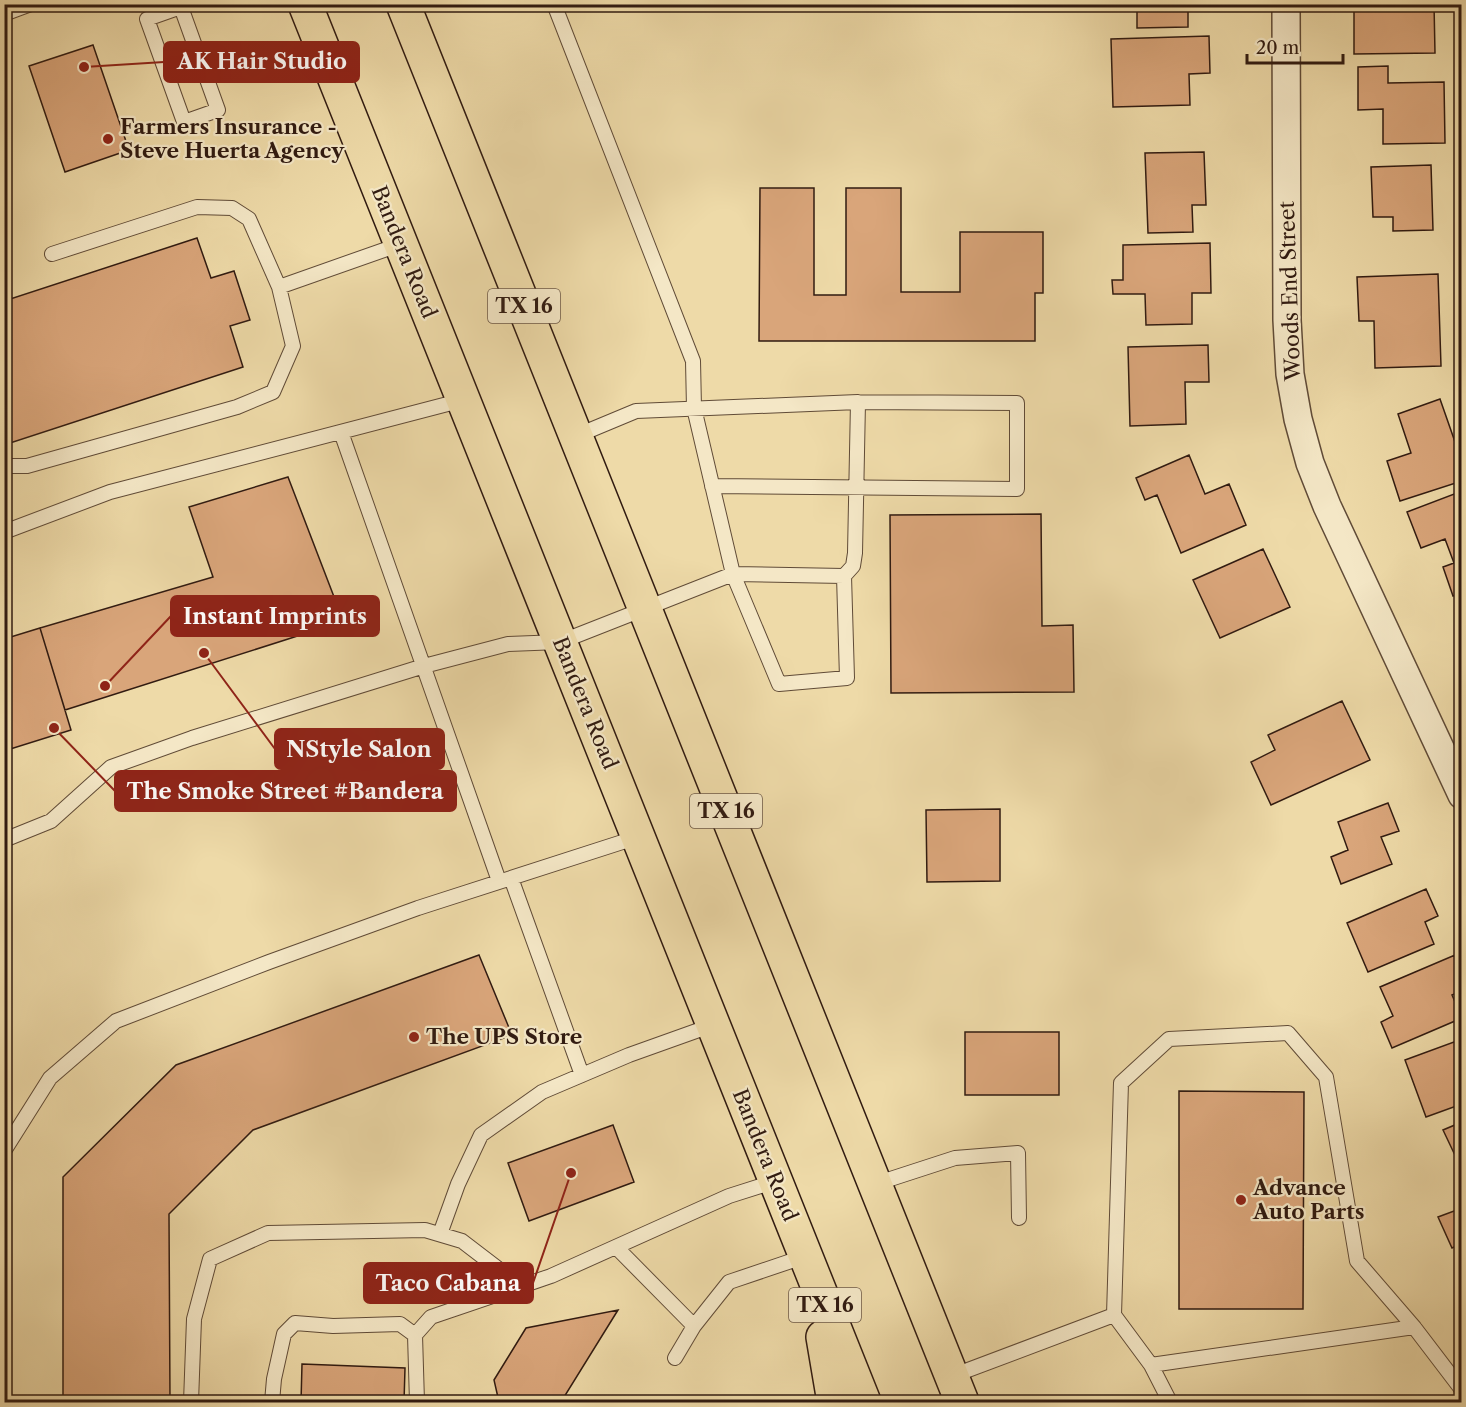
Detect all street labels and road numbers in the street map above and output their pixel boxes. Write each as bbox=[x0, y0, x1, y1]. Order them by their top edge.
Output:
street label: Bandera Road bbox=[367, 182, 442, 322]
street label: Woods End Street bbox=[1274, 200, 1305, 382]
road number: TX 16 bbox=[488, 289, 560, 323]
street label: Bandera Road bbox=[548, 633, 623, 773]
road number: TX 16 bbox=[690, 794, 762, 828]
street label: Bandera Road bbox=[728, 1085, 803, 1225]
road number: TX 16 bbox=[789, 1288, 861, 1322]

